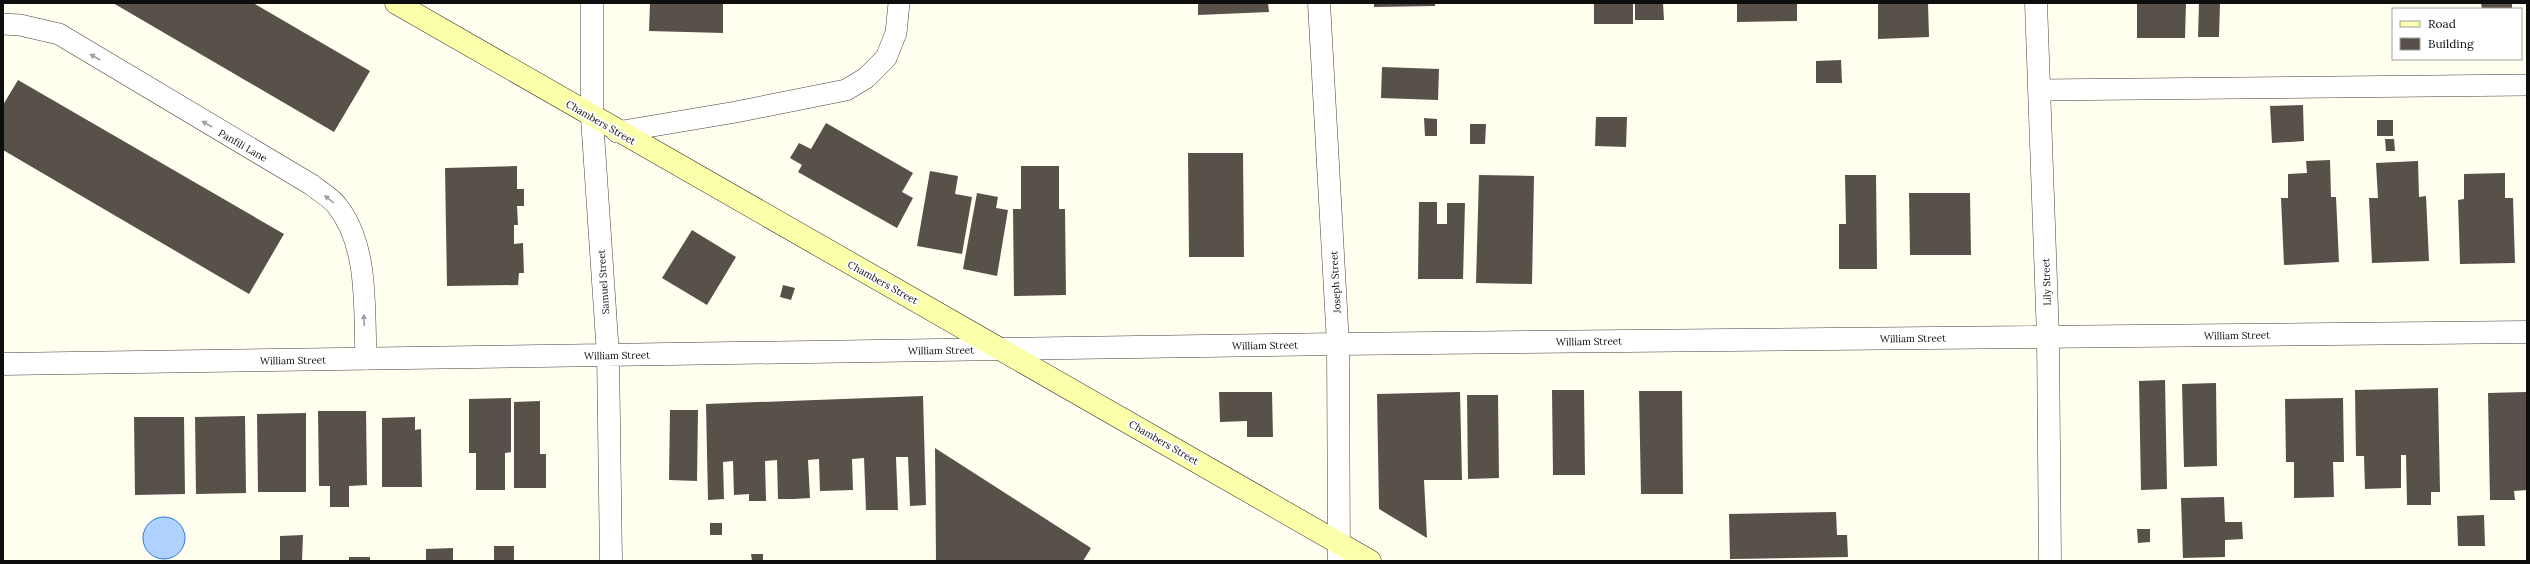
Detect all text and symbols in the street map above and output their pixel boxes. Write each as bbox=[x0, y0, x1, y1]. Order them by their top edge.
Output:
legend bbox=[2392, 8, 2522, 60]
text: Road bbox=[2428, 16, 2456, 31]
text: Building bbox=[2428, 36, 2474, 51]
one-way arrow bbox=[89, 53, 101, 60]
street label: Chambers Street bbox=[564, 97, 638, 148]
one-way arrow bbox=[201, 120, 213, 127]
street label: Panfili Lane bbox=[216, 126, 270, 165]
one-way arrow bbox=[324, 195, 335, 203]
street label: Samuel Street bbox=[595, 249, 612, 315]
street label: Joseph Street bbox=[1327, 250, 1344, 315]
street label: Chambers Street bbox=[845, 258, 920, 307]
street label: Lily Street bbox=[2039, 258, 2054, 306]
one-way arrow bbox=[361, 314, 368, 326]
street label: William Street bbox=[2204, 328, 2270, 343]
street label: William Street bbox=[1880, 331, 1946, 346]
street label: William Street bbox=[1556, 334, 1622, 349]
street label: William Street bbox=[1232, 338, 1298, 353]
street label: William Street bbox=[908, 343, 974, 358]
street label: William Street bbox=[584, 348, 650, 363]
street label: William Street bbox=[260, 353, 326, 368]
street label: Chambers Street bbox=[1127, 417, 1201, 468]

